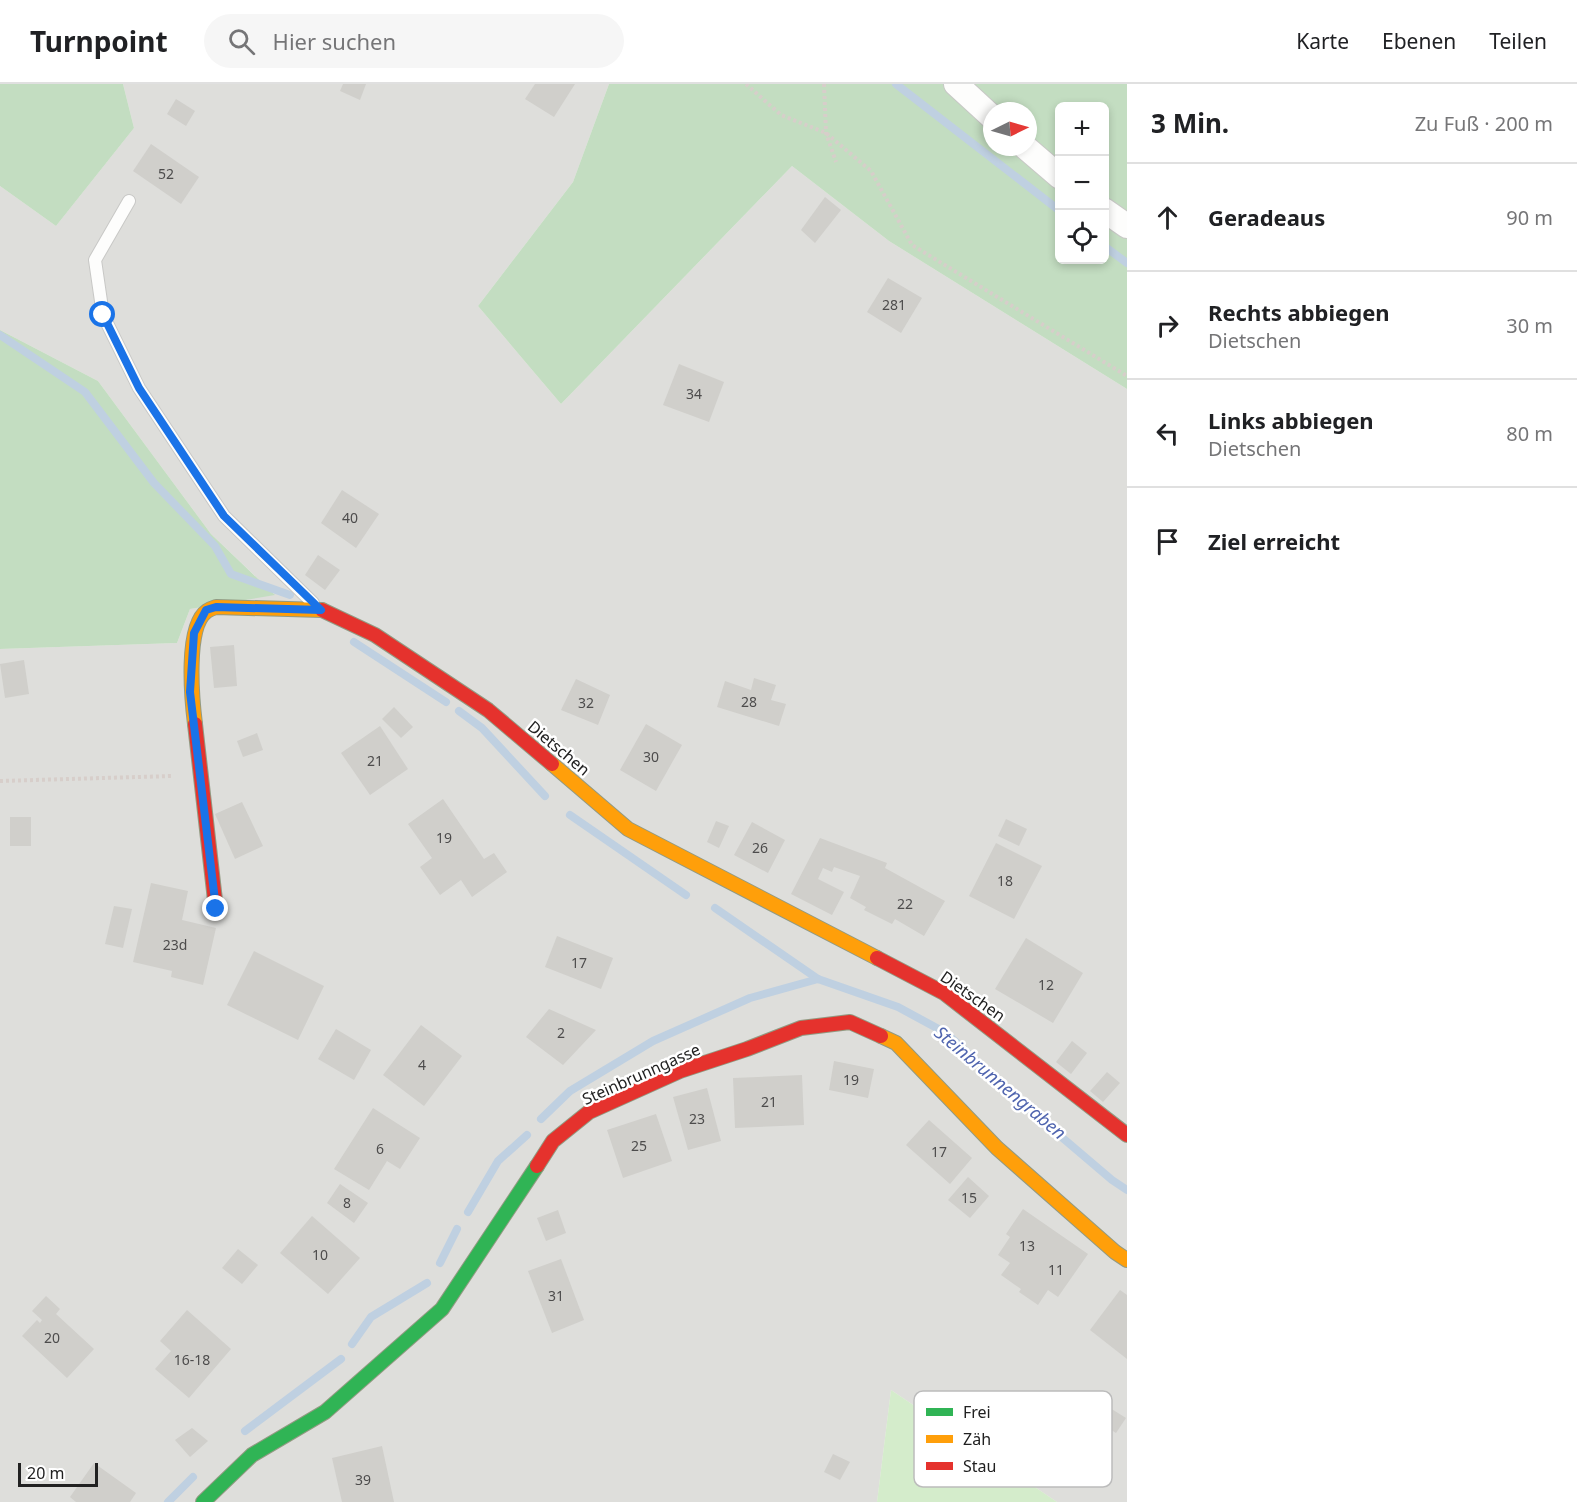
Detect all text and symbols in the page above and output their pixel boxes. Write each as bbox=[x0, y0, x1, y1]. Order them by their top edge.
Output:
search box bbox=[204, 14, 624, 68]
text: Turnpoint bbox=[30, 22, 168, 60]
icon: search bbox=[225, 25, 258, 58]
text: Hier suchen bbox=[273, 26, 396, 56]
text: Karte bbox=[1296, 27, 1349, 55]
text: Ebenen bbox=[1382, 27, 1456, 55]
text: Teilen bbox=[1489, 27, 1547, 55]
north arrow bbox=[983, 102, 1037, 156]
map controls bbox=[1055, 102, 1109, 264]
button: + bbox=[1055, 102, 1109, 156]
text: 3 Min. bbox=[1151, 105, 1229, 141]
text: Zu Fuß · 200 m bbox=[1415, 110, 1553, 137]
button: − bbox=[1055, 156, 1109, 210]
house number: 52 bbox=[158, 164, 174, 183]
icon: ahead bbox=[1151, 201, 1184, 234]
text: Geradeaus bbox=[1208, 202, 1325, 232]
text: 90 m bbox=[1506, 204, 1553, 231]
button: locate bbox=[1055, 210, 1109, 264]
house number: 281 bbox=[882, 295, 906, 314]
text: Rechts abbiegen bbox=[1208, 297, 1390, 327]
route start bbox=[89, 301, 115, 327]
icon: right bbox=[1151, 309, 1184, 342]
text: 30 m bbox=[1506, 312, 1553, 339]
text: Dietschen bbox=[1208, 327, 1301, 354]
house number: 34 bbox=[686, 384, 702, 403]
text: Links abbiegen bbox=[1208, 405, 1374, 435]
icon: left bbox=[1151, 417, 1184, 450]
text: 80 m bbox=[1506, 420, 1553, 447]
text: Dietschen bbox=[1208, 435, 1301, 462]
house number: 40 bbox=[342, 508, 358, 527]
icon: arrive bbox=[1151, 525, 1184, 558]
text: Ziel erreicht bbox=[1208, 526, 1340, 556]
house number: 28 bbox=[741, 692, 757, 711]
house number: 32 bbox=[578, 693, 594, 712]
street label: Dietschen bbox=[523, 716, 595, 780]
house number: 30 bbox=[643, 747, 659, 766]
house number: 21 bbox=[367, 751, 383, 770]
house number: 19 bbox=[436, 828, 452, 847]
house number: 26 bbox=[752, 838, 768, 857]
house number: 18 bbox=[997, 871, 1013, 890]
house number: 22 bbox=[897, 894, 913, 913]
route end bbox=[202, 895, 228, 921]
house number: 23d bbox=[163, 935, 187, 954]
house number: 17 bbox=[571, 953, 587, 972]
street label: Dietschen bbox=[936, 966, 1010, 1026]
house number: 12 bbox=[1038, 975, 1054, 994]
water label: Steinbrunnengraben bbox=[930, 1020, 1071, 1144]
house number: 2 bbox=[557, 1023, 565, 1042]
street label: Steinbrunngasse bbox=[579, 1038, 703, 1110]
house number: 4 bbox=[418, 1055, 426, 1074]
house number: 19 bbox=[843, 1070, 859, 1089]
house number: 21 bbox=[761, 1092, 777, 1111]
house number: 23 bbox=[689, 1109, 705, 1128]
house number: 25 bbox=[631, 1136, 647, 1155]
house number: 6 bbox=[376, 1139, 384, 1158]
house number: 17 bbox=[931, 1142, 947, 1161]
house number: 15 bbox=[961, 1188, 977, 1207]
house number: 8 bbox=[343, 1193, 351, 1212]
house number: 13 bbox=[1019, 1236, 1035, 1255]
house number: 10 bbox=[312, 1245, 328, 1264]
house number: 11 bbox=[1048, 1260, 1064, 1279]
house number: 31 bbox=[548, 1286, 564, 1305]
house number: 20 bbox=[44, 1328, 60, 1347]
house number: 16-18 bbox=[174, 1350, 210, 1369]
legend bbox=[914, 1391, 1112, 1487]
text: Frei bbox=[963, 1401, 991, 1423]
text: Zäh bbox=[963, 1428, 991, 1450]
text: Stau bbox=[963, 1455, 996, 1477]
scale bar bbox=[18, 1460, 98, 1488]
text: 20 m bbox=[27, 1462, 64, 1484]
house number: 39 bbox=[355, 1470, 371, 1489]

